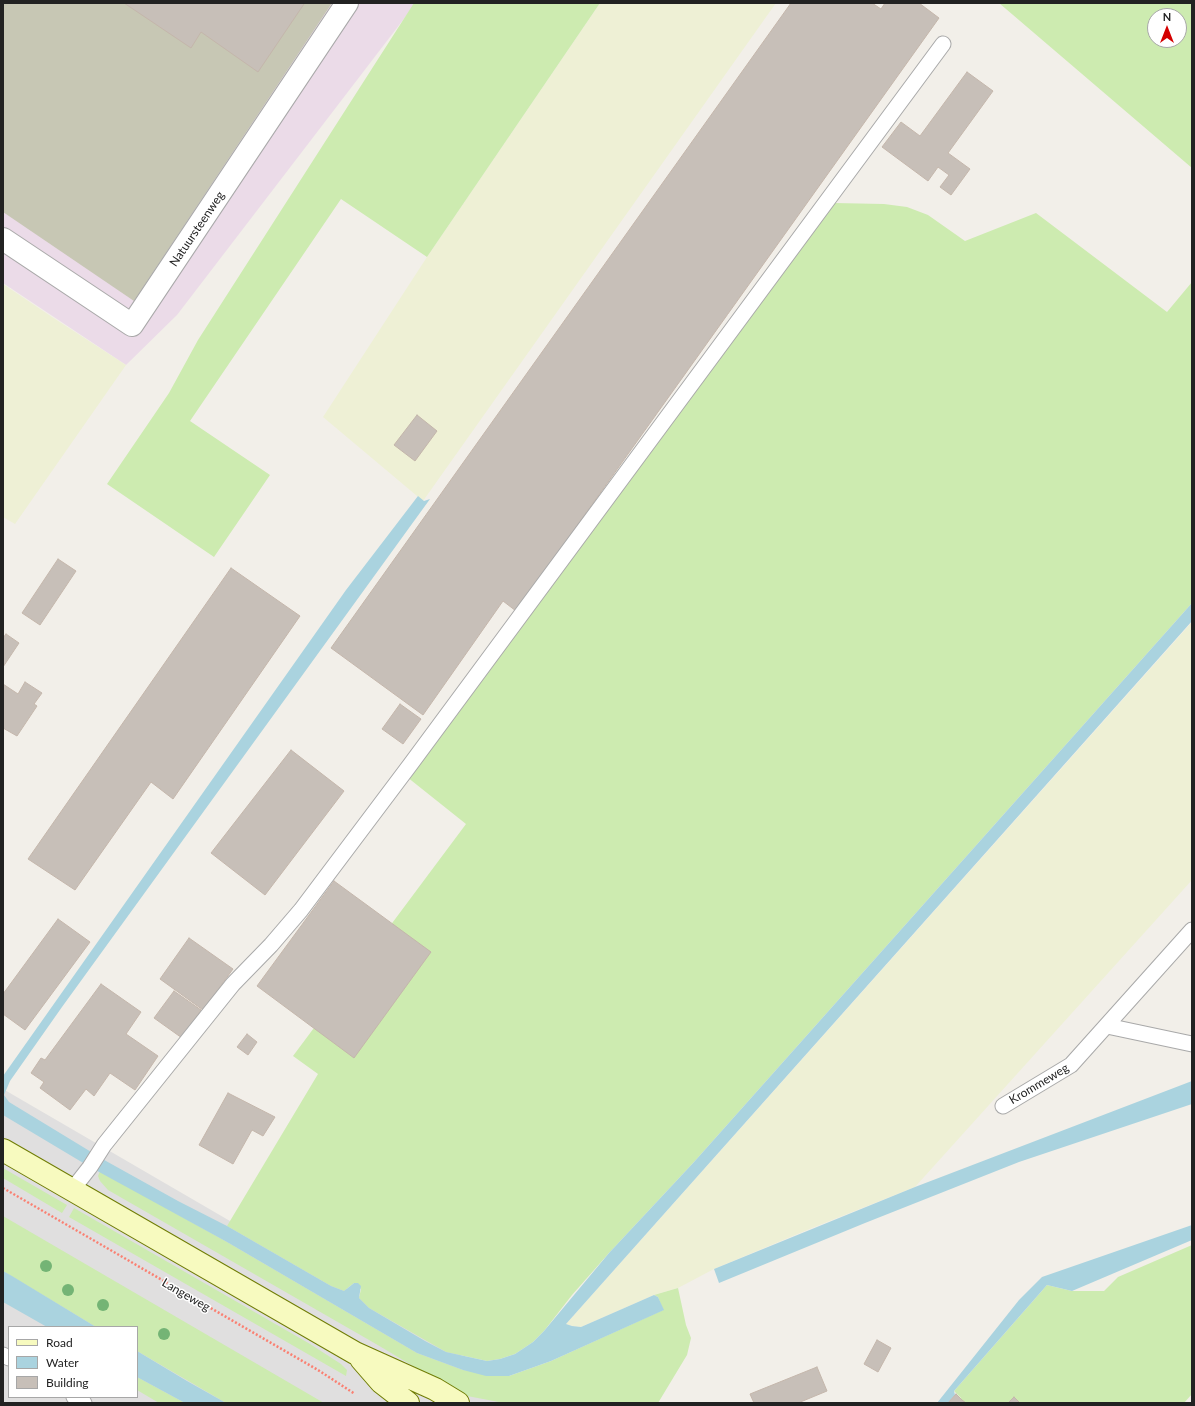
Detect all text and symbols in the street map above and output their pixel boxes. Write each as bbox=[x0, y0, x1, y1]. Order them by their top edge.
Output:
north arrow bbox=[1147, 8, 1187, 48]
text: N bbox=[1163, 10, 1171, 23]
street label: Natuursteenweg bbox=[167, 189, 227, 269]
street label: Krommeweg bbox=[1007, 1061, 1071, 1107]
street label: Langeweg bbox=[159, 1275, 213, 1315]
legend bbox=[8, 1326, 138, 1398]
text: Road bbox=[46, 1335, 73, 1350]
text: Water bbox=[46, 1355, 79, 1370]
text: Building bbox=[46, 1375, 89, 1390]

